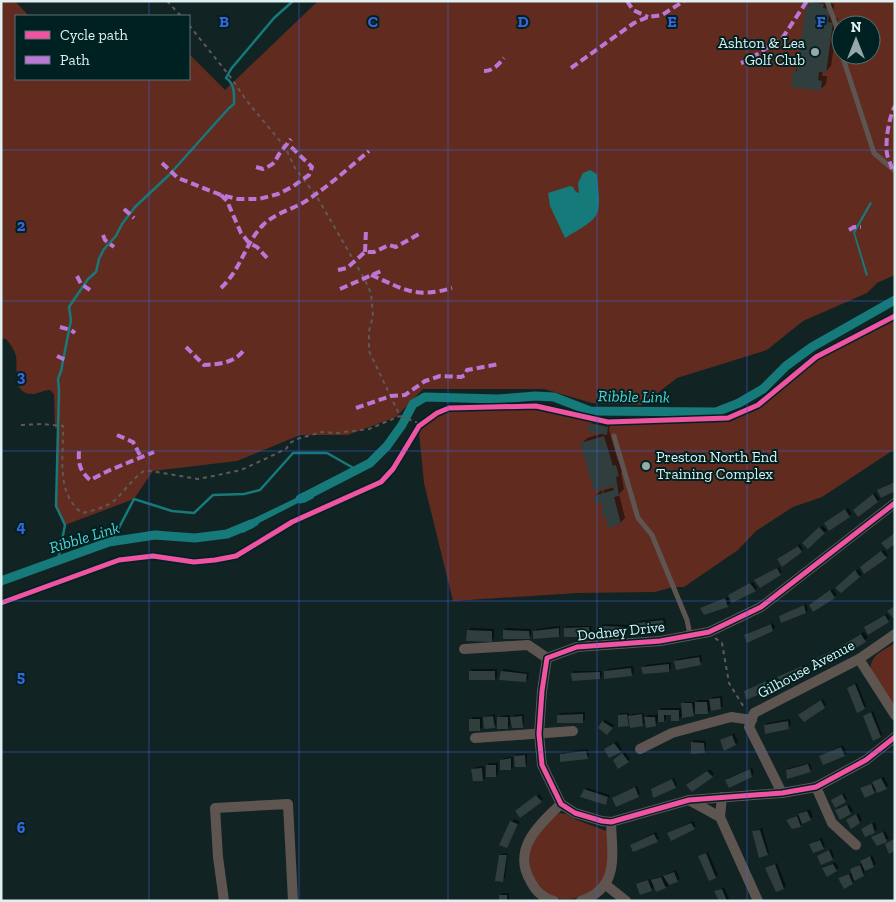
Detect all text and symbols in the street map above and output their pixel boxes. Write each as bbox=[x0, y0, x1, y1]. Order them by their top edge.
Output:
text: B bbox=[219, 12, 229, 31]
text: C bbox=[368, 12, 378, 31]
text: D bbox=[517, 12, 529, 31]
text: E bbox=[667, 12, 677, 31]
text: F bbox=[816, 12, 826, 31]
legend bbox=[15, 15, 190, 80]
north arrow bbox=[831, 15, 881, 65]
text: N bbox=[851, 19, 862, 36]
text: Cycle path bbox=[60, 26, 129, 44]
place label: Ashton & Lea Golf Club bbox=[718, 34, 805, 69]
marker: Ashton & Lea Golf Club bbox=[809, 46, 821, 58]
text: Path bbox=[60, 51, 90, 69]
text: 2 bbox=[17, 216, 26, 235]
text: 3 bbox=[17, 367, 26, 386]
water label: Ribble Link bbox=[598, 386, 670, 407]
place label: Preston North End Training Complex bbox=[656, 448, 778, 483]
marker: Preston North End Training Complex bbox=[640, 460, 652, 472]
text: 4 bbox=[16, 517, 26, 536]
water label: Ribble Link bbox=[47, 518, 121, 557]
street label: Dodney Drive bbox=[576, 617, 666, 645]
street label: Gilhouse Avenue bbox=[754, 636, 858, 702]
text: 5 bbox=[17, 667, 25, 686]
text: 6 bbox=[17, 818, 26, 837]

